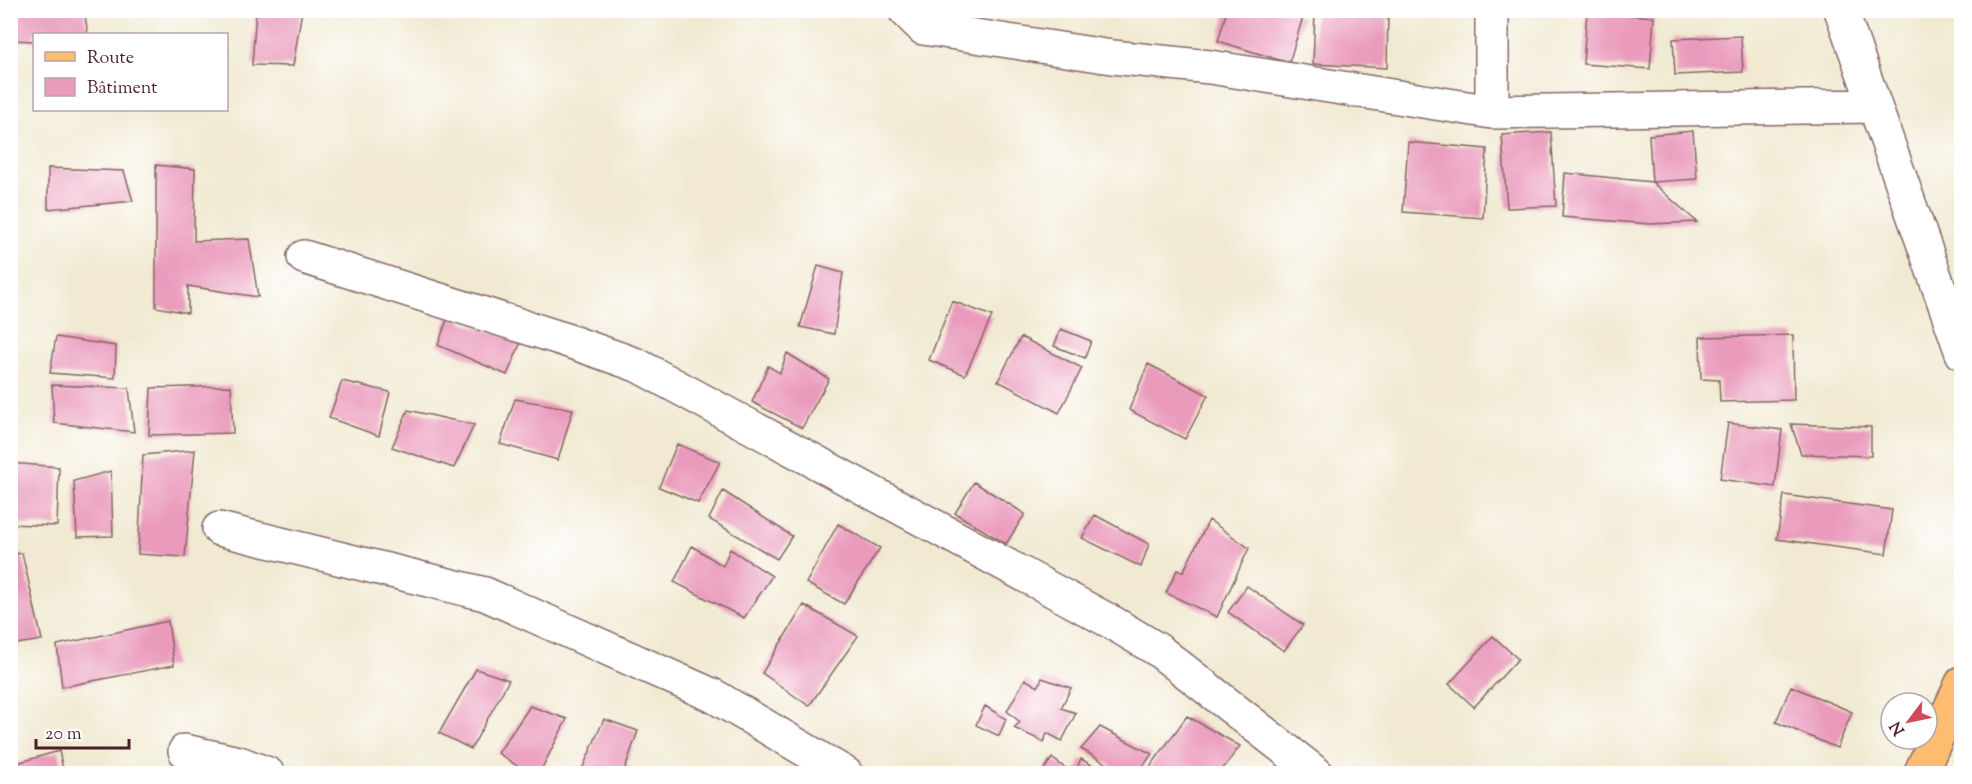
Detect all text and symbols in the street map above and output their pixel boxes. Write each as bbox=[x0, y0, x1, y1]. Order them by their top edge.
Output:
legend bbox=[33, 33, 228, 111]
text: Route bbox=[87, 46, 134, 72]
text: Bâtiment bbox=[87, 76, 157, 102]
north arrow bbox=[1879, 691, 1939, 751]
scale bar bbox=[36, 712, 129, 750]
text: N bbox=[1885, 716, 1912, 739]
text: 20 m bbox=[45, 722, 82, 748]

